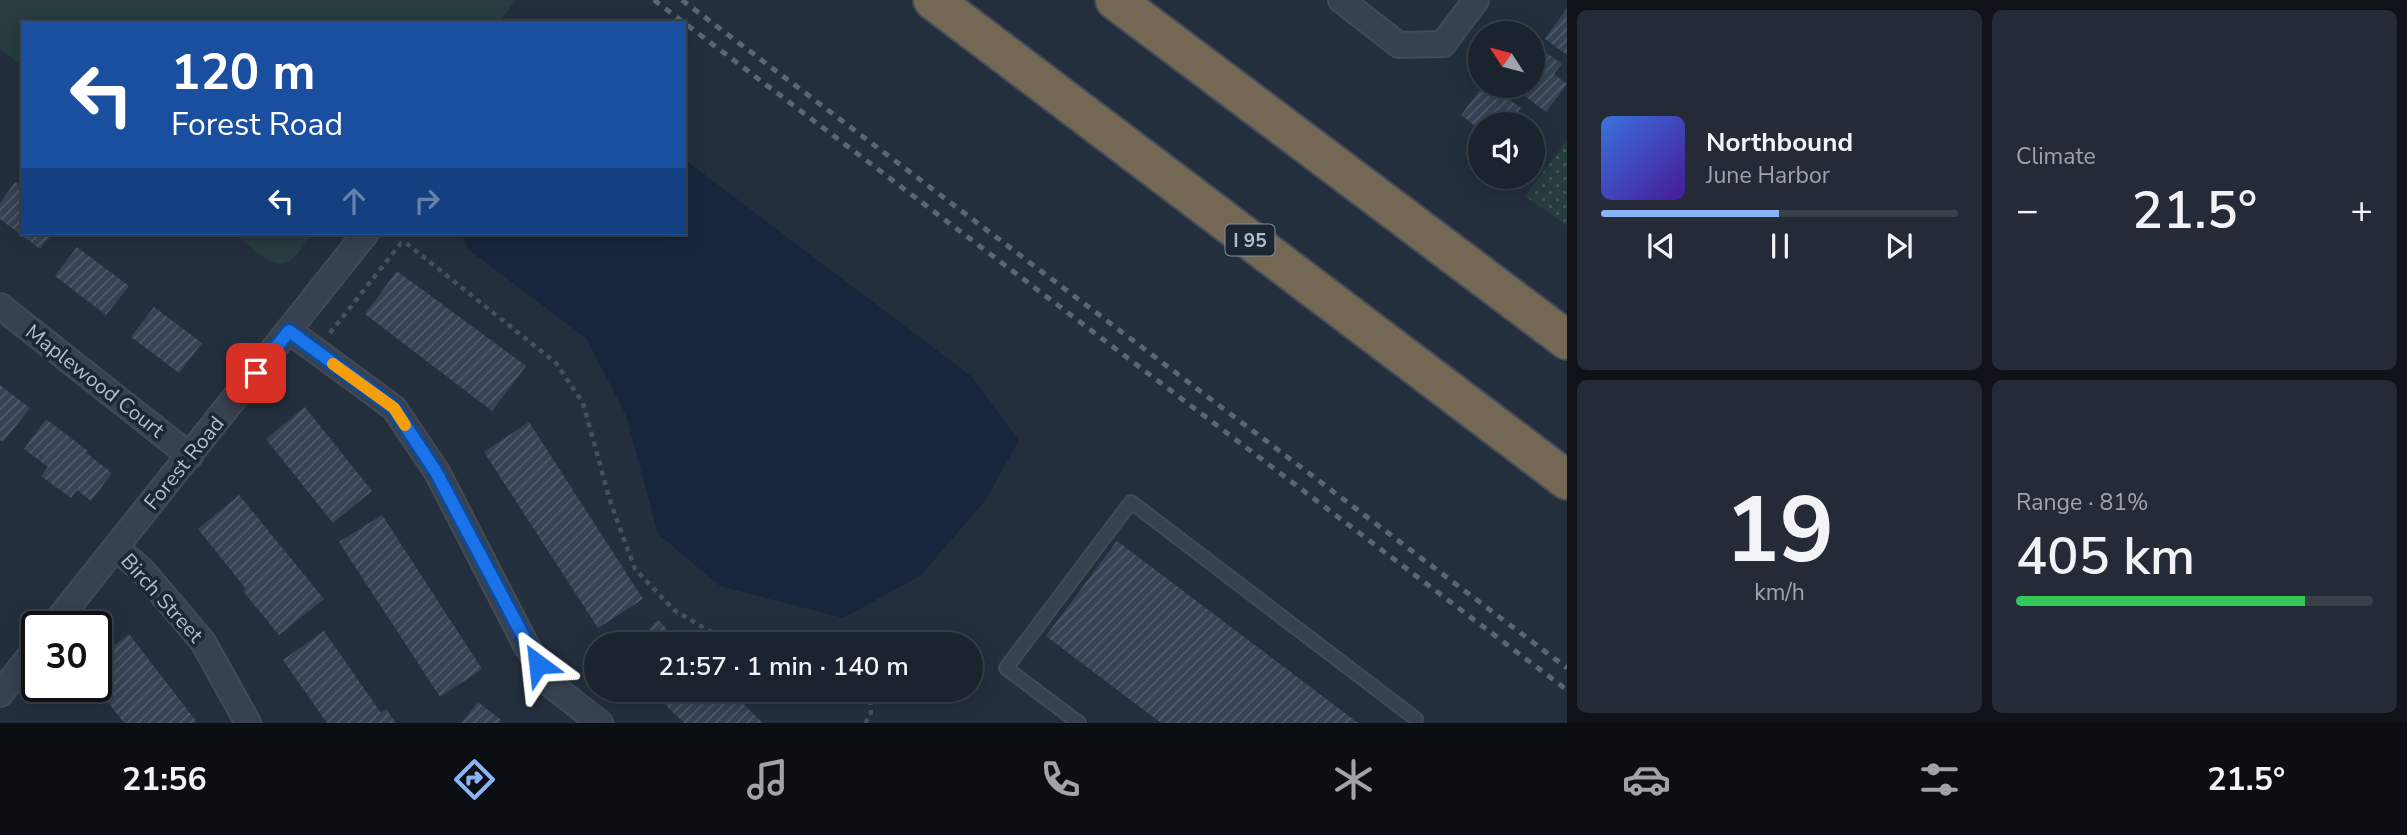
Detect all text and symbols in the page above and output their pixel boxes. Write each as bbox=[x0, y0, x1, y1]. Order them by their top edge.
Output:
north arrow bbox=[1468, 21, 1545, 98]
map controls bbox=[1468, 21, 1545, 189]
text: 120 m bbox=[171, 39, 315, 106]
icon: left bbox=[56, 49, 147, 140]
text: Forest Road bbox=[171, 103, 343, 146]
button: sound bbox=[1468, 112, 1545, 189]
text: Northbound bbox=[1706, 125, 1853, 160]
text: Climate bbox=[2016, 141, 2096, 172]
text: June Harbor bbox=[1706, 160, 1830, 191]
text: 21.5° bbox=[2132, 175, 2257, 246]
icon: left bbox=[262, 182, 300, 220]
icon: ahead bbox=[335, 182, 373, 220]
icon: right bbox=[408, 182, 446, 220]
text: − bbox=[2016, 185, 2039, 236]
text: + bbox=[2350, 185, 2373, 236]
road number: I 95 bbox=[1226, 224, 1274, 256]
icon: previous bbox=[1642, 227, 1680, 265]
icon: pause bbox=[1761, 227, 1799, 265]
icon: next bbox=[1880, 227, 1918, 265]
street label: Maplewood Court bbox=[20, 318, 171, 445]
pin bbox=[226, 343, 286, 403]
icon: arrive bbox=[237, 354, 275, 392]
street label: Forest Road bbox=[138, 410, 230, 516]
text: 19 bbox=[1725, 469, 1834, 593]
text: Range · 81% bbox=[2016, 487, 2148, 518]
text: 405 km bbox=[2016, 521, 2195, 592]
street label: Birch Street bbox=[115, 547, 210, 649]
text: km/h bbox=[1754, 577, 1805, 608]
speed limit sign: 30 bbox=[21, 611, 112, 702]
position arrow bbox=[501, 627, 575, 701]
text: 21:57 · 1 min · 140 m bbox=[658, 649, 909, 684]
icon: directions bbox=[450, 755, 499, 804]
icon: music bbox=[743, 755, 792, 804]
icon: phone bbox=[1036, 755, 1085, 804]
icon: climate bbox=[1329, 755, 1378, 804]
icon: car bbox=[1622, 755, 1671, 804]
icon: filters bbox=[1915, 755, 1964, 804]
text: 21:56 bbox=[122, 758, 207, 801]
text: 21.5° bbox=[2207, 758, 2285, 801]

